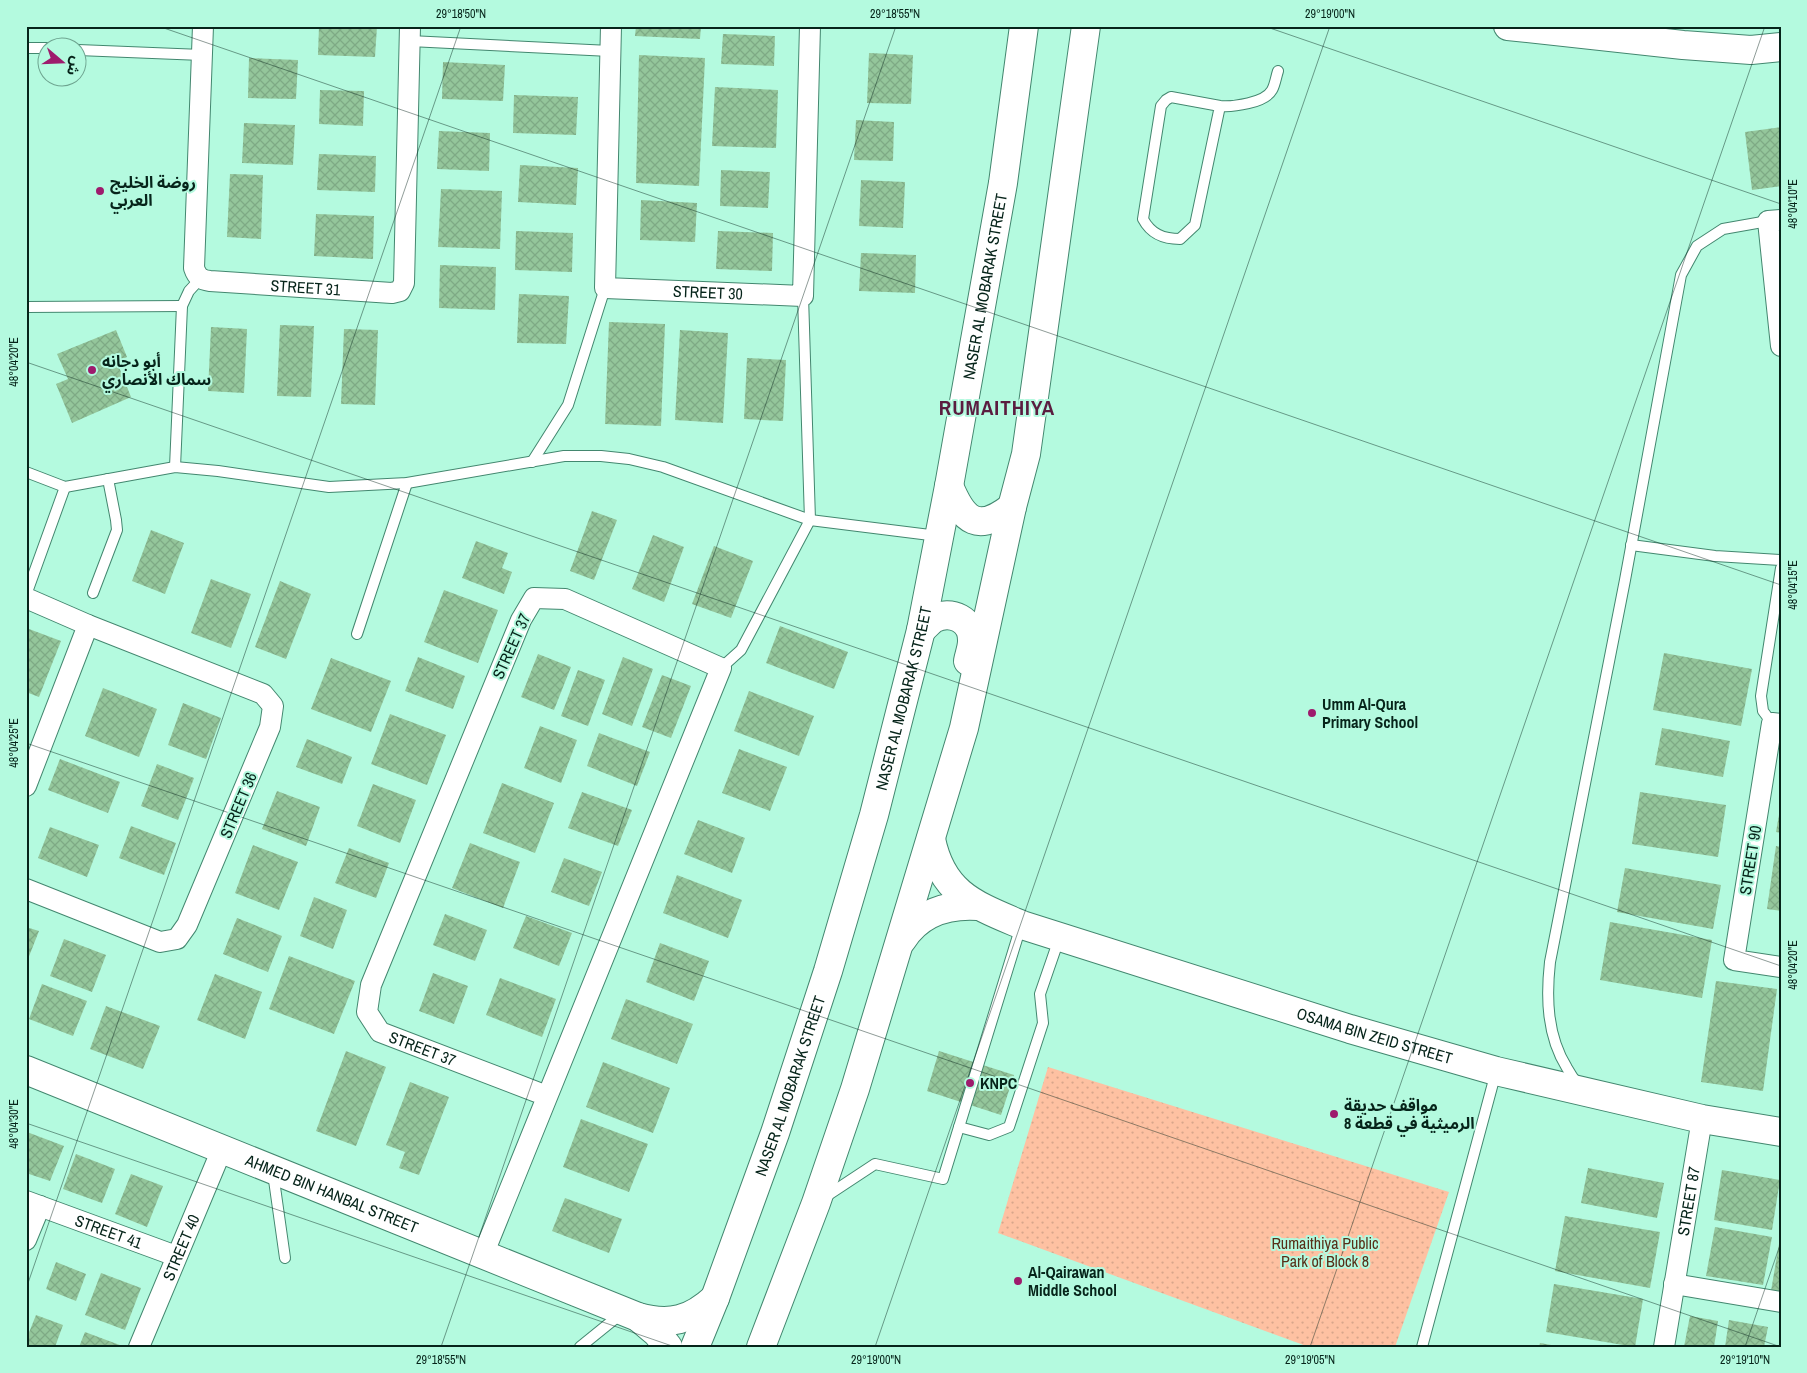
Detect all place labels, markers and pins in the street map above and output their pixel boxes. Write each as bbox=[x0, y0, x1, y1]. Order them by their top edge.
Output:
place label: روضة الخليج العربي bbox=[110, 171, 196, 214]
marker: روضة الخليج العربي bbox=[94, 185, 106, 197]
place label: أبو دجانه سماك الأنصاري bbox=[102, 350, 211, 393]
marker: أبو دجانه سماك الأنصاري bbox=[86, 364, 98, 376]
place label: Umm Al-Qura Primary School bbox=[1322, 693, 1418, 733]
marker: Umm Al-Qura Primary School bbox=[1306, 707, 1318, 719]
place label: KNPC bbox=[980, 1072, 1017, 1094]
marker: KNPC bbox=[964, 1077, 976, 1089]
place label: مواقف حديقة الرميثية في قطعة 8 bbox=[1344, 1094, 1475, 1137]
marker: مواقف حديقة الرميثية في قطعة 8 bbox=[1328, 1108, 1340, 1120]
place label: Al-Qairawan Middle School bbox=[1028, 1261, 1117, 1301]
marker: Al-Qairawan Middle School bbox=[1012, 1275, 1024, 1287]

